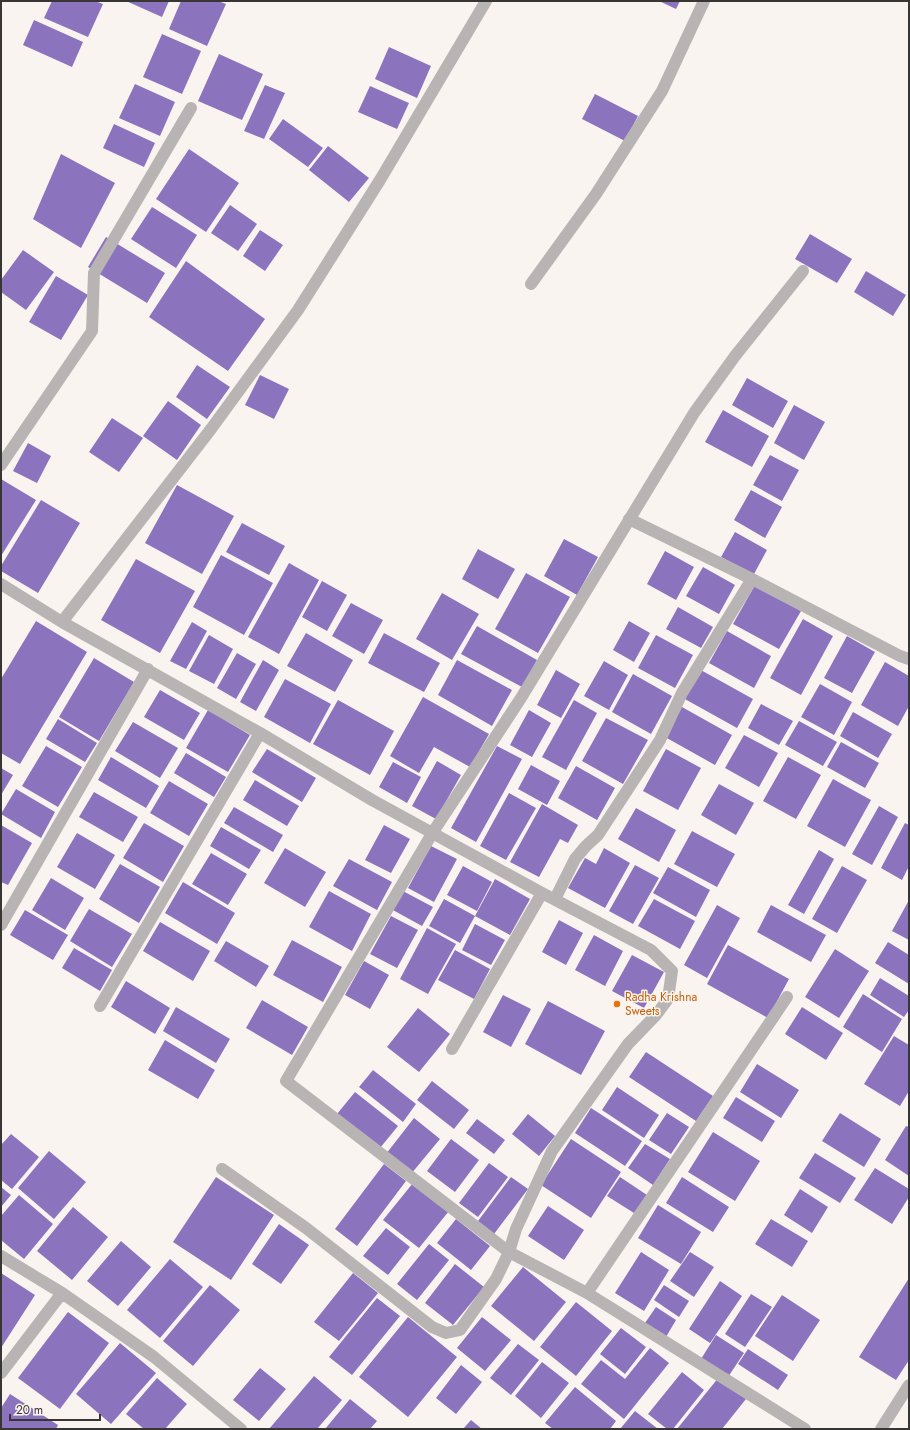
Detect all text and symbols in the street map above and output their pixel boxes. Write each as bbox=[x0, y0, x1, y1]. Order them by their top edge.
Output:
place label: Radha Krishna Sweets bbox=[625, 988, 697, 1020]
marker: Radha Krishna Sweets bbox=[612, 999, 622, 1009]
scale bar bbox=[10, 1396, 100, 1422]
text: 20 m bbox=[16, 1401, 43, 1419]

